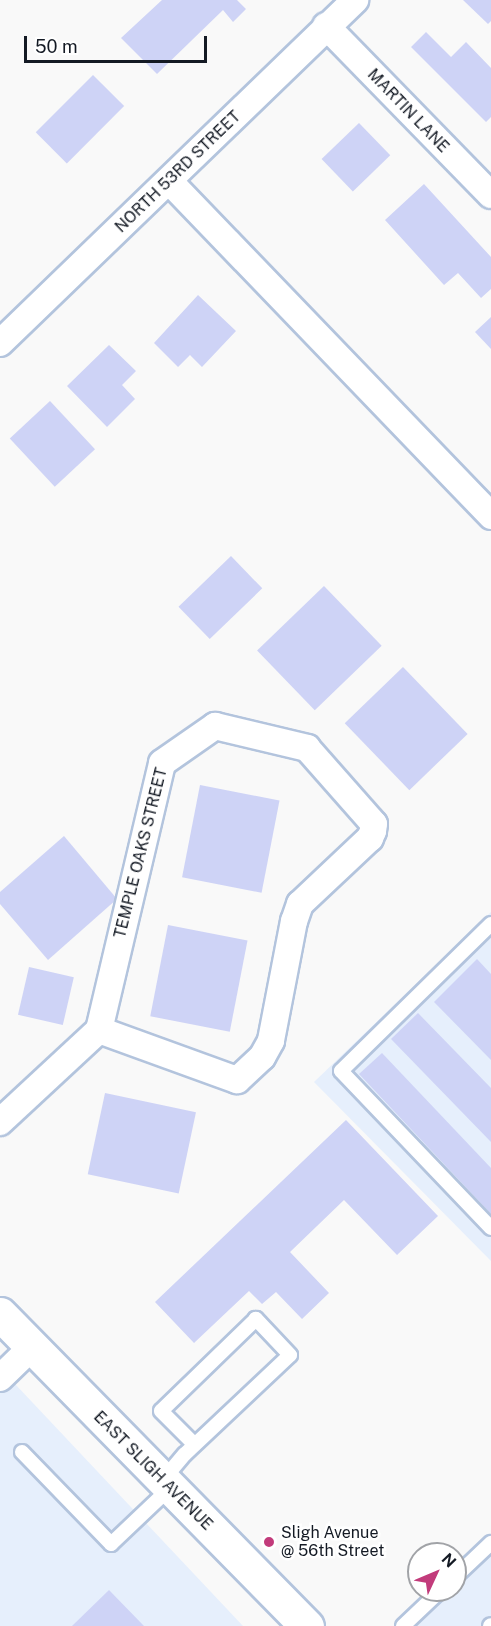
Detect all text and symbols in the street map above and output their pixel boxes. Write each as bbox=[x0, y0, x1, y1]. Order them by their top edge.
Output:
scale bar bbox=[27, 24, 210, 62]
text: 50 m bbox=[35, 36, 78, 57]
street label: MARTIN LANE bbox=[363, 65, 453, 157]
street label: NORTH 53RD STREET bbox=[111, 107, 245, 237]
street label: TEMPLE OAKS STREET bbox=[111, 766, 171, 940]
street label: EAST SLIGH AVENUE bbox=[89, 1407, 217, 1535]
place label: Sligh Avenue @ 56th Street bbox=[281, 1523, 384, 1561]
marker: Sligh Avenue @ 56th Street bbox=[262, 1535, 276, 1549]
north arrow bbox=[407, 1542, 467, 1602]
text: N bbox=[438, 1549, 460, 1572]

